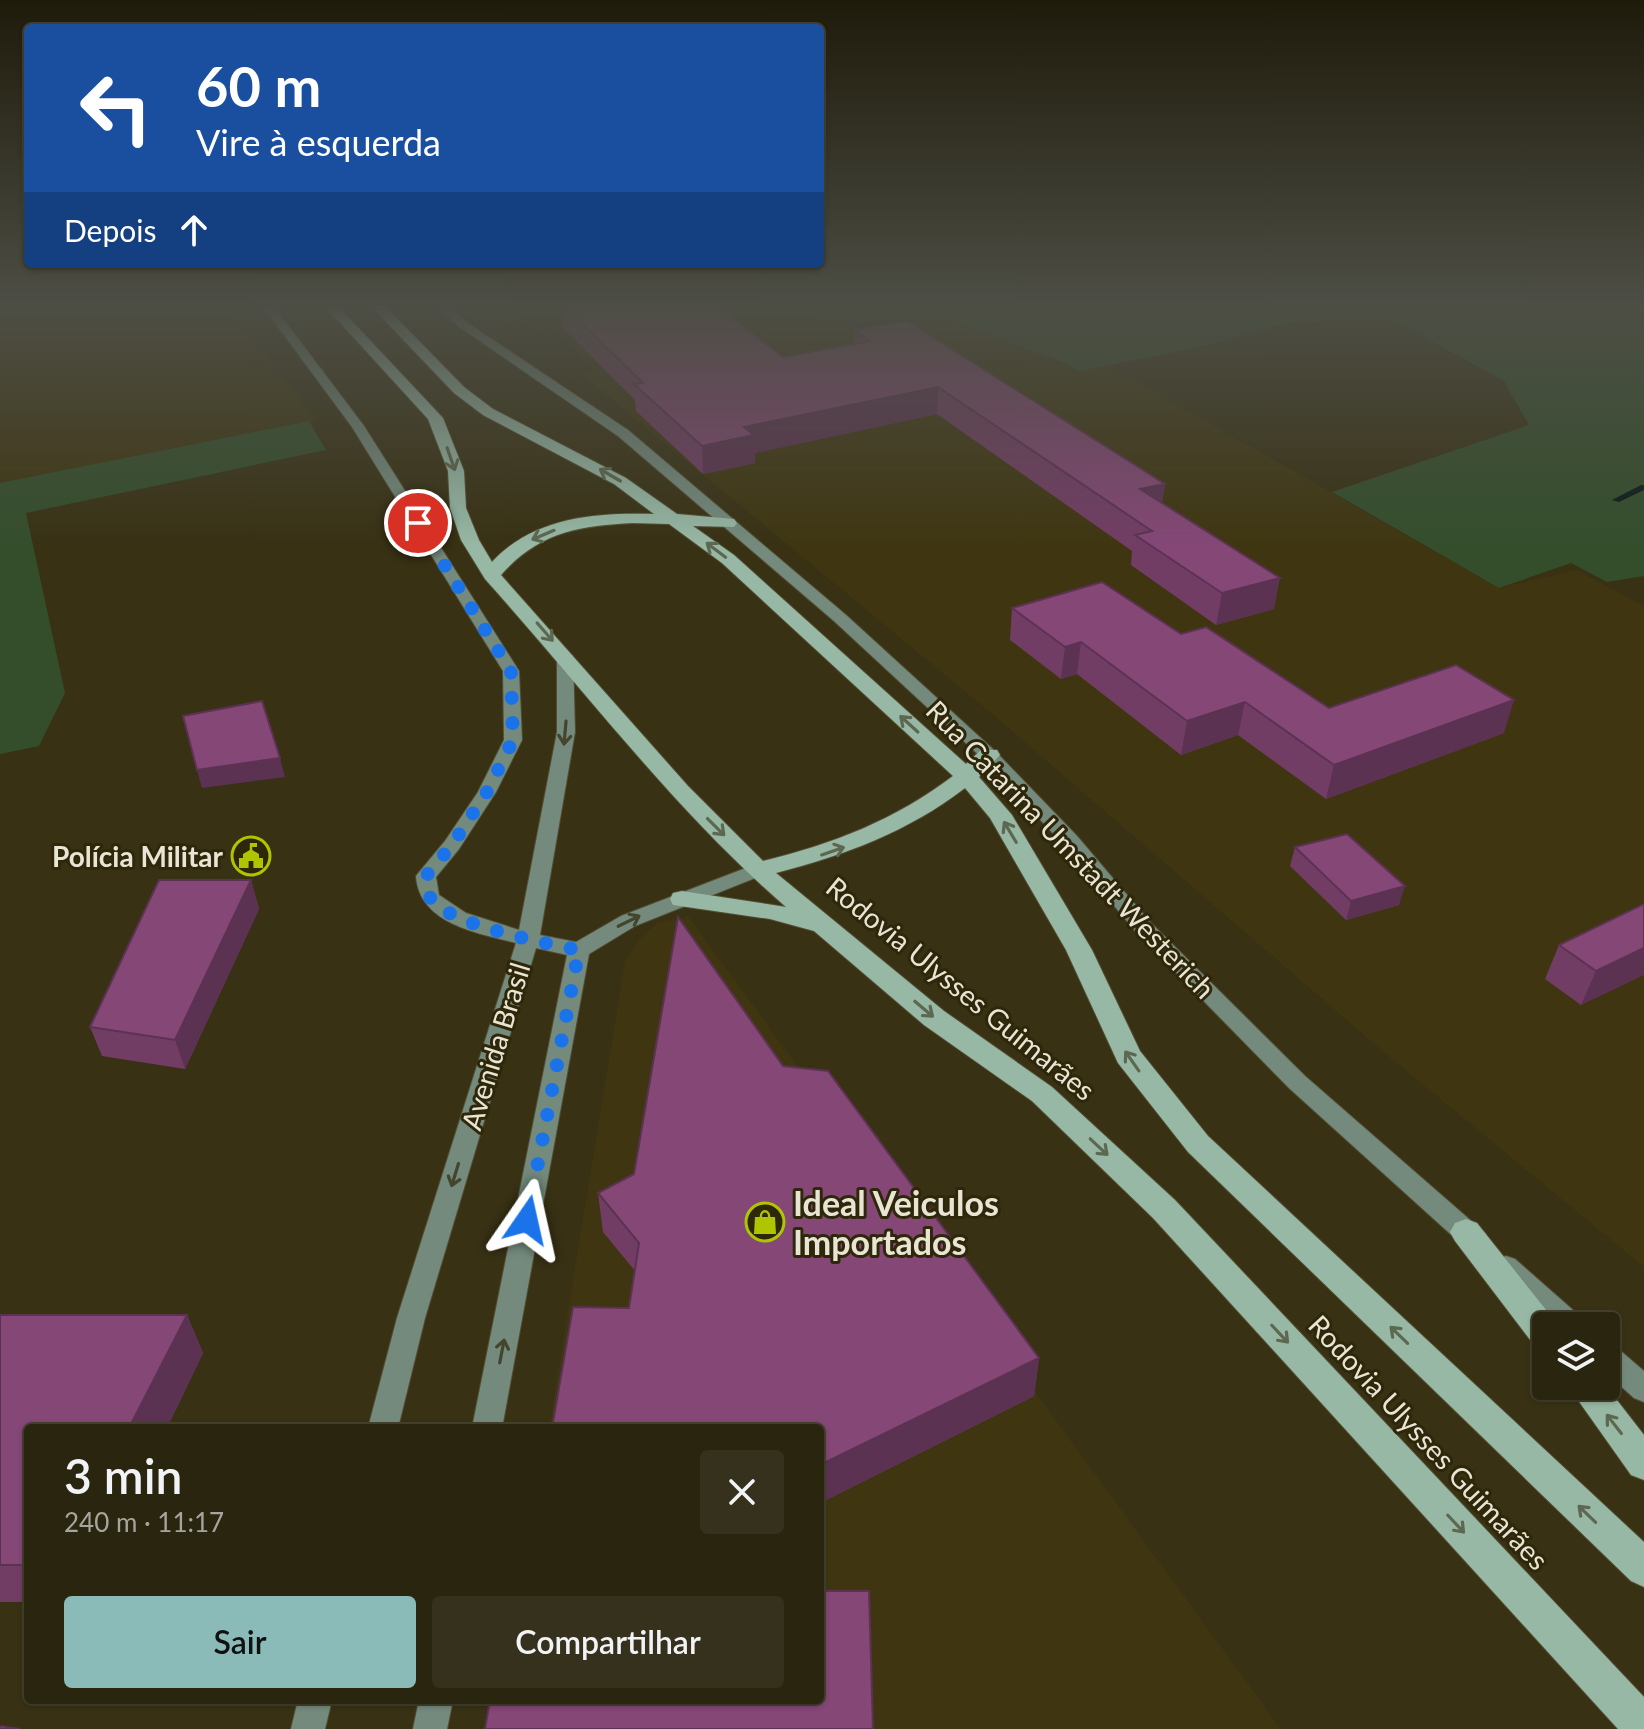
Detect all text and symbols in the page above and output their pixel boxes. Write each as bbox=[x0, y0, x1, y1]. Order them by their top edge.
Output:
text: 60 m bbox=[196, 52, 321, 119]
icon: left bbox=[64, 56, 168, 160]
text: Vire à esquerda bbox=[196, 120, 441, 164]
icon: ahead bbox=[172, 208, 216, 252]
text: Depois bbox=[64, 212, 156, 248]
one-way arrow bbox=[445, 446, 460, 471]
one-way arrow bbox=[599, 467, 622, 483]
pin bbox=[384, 489, 452, 557]
icon: arrive bbox=[396, 501, 440, 545]
one-way arrow bbox=[531, 529, 556, 544]
one-way arrow bbox=[706, 542, 728, 559]
one-way arrow bbox=[535, 622, 553, 642]
street label: Rua Catarina Umstadt Westerich bbox=[920, 693, 1222, 1005]
one-way arrow bbox=[900, 716, 920, 734]
one-way arrow bbox=[557, 720, 572, 746]
one-way arrow bbox=[706, 818, 726, 837]
one-way arrow bbox=[1002, 821, 1018, 844]
public building icon: Polícia Militar bbox=[230, 835, 272, 877]
place label: Polícia Militar bbox=[52, 839, 224, 873]
one-way arrow bbox=[821, 842, 846, 857]
street label: Rodovia Ulysses Guimarães bbox=[820, 869, 1102, 1107]
one-way arrow bbox=[616, 913, 640, 928]
street label: Avenida Brasil bbox=[453, 958, 537, 1134]
one-way arrow bbox=[913, 1000, 934, 1018]
one-way arrow bbox=[1124, 1050, 1140, 1072]
one-way arrow bbox=[1089, 1138, 1109, 1157]
one-way arrow bbox=[447, 1162, 461, 1187]
position arrow bbox=[485, 1178, 569, 1262]
place label: Ideal Veiculos Importados bbox=[793, 1182, 999, 1262]
shop icon: Ideal Veiculos Importados bbox=[744, 1201, 786, 1243]
street label: Rodovia Ulysses Guimarães bbox=[1302, 1308, 1556, 1576]
map controls bbox=[1532, 1312, 1620, 1400]
button: layers bbox=[1532, 1312, 1620, 1400]
one-way arrow bbox=[1270, 1323, 1288, 1343]
one-way arrow bbox=[1389, 1326, 1409, 1345]
one-way arrow bbox=[495, 1339, 510, 1365]
one-way arrow bbox=[1606, 1414, 1623, 1435]
text: 3 min bbox=[64, 1447, 182, 1504]
button: close bbox=[700, 1450, 784, 1534]
text: 240 m · 11:17 bbox=[64, 1506, 224, 1538]
one-way arrow bbox=[1578, 1506, 1598, 1524]
one-way arrow bbox=[1447, 1514, 1465, 1534]
button: Sair bbox=[64, 1596, 416, 1688]
button: Compartilhar bbox=[432, 1596, 784, 1688]

